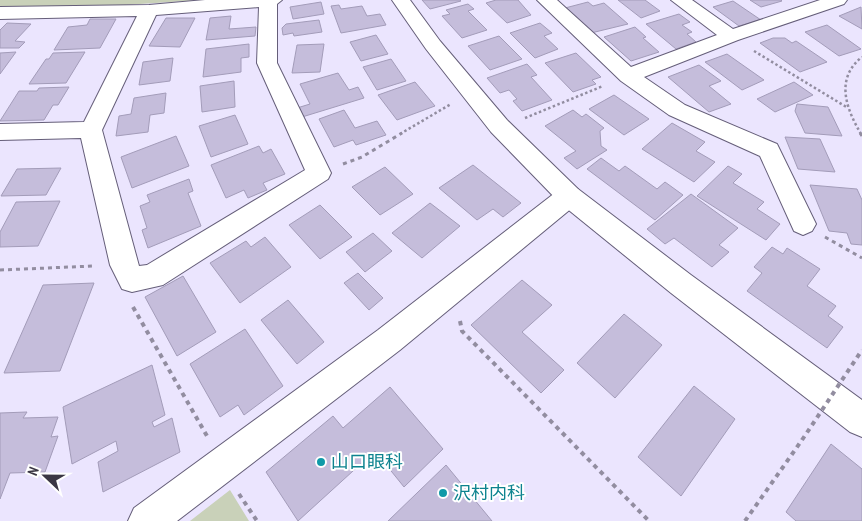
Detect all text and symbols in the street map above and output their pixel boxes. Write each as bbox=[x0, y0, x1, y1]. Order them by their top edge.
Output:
place label: 山口眼科 bbox=[331, 450, 403, 473]
north arrow bbox=[20, 451, 70, 501]
marker: 山口眼科 bbox=[315, 456, 327, 468]
text: N bbox=[23, 464, 43, 478]
place label: 沢村内科 bbox=[453, 481, 525, 504]
marker: 沢村内科 bbox=[437, 487, 449, 499]

